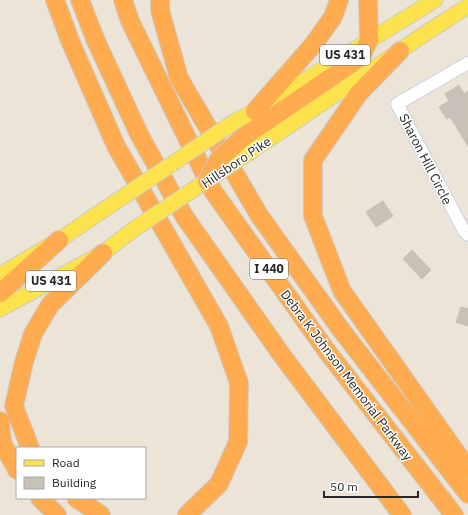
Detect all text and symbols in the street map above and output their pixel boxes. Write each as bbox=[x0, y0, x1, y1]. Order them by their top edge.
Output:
road number: US 431 bbox=[320, 45, 370, 65]
street label: Sharon Hill Circle bbox=[395, 111, 456, 208]
street label: Hillsboro Pike bbox=[198, 133, 274, 192]
road number: I 440 bbox=[250, 259, 288, 279]
road number: US 431 bbox=[26, 271, 76, 291]
street label: Debra K Johnson Memorial Parkway bbox=[277, 286, 417, 465]
legend bbox=[16, 447, 146, 499]
text: Road bbox=[52, 455, 80, 470]
scale bar bbox=[324, 473, 418, 499]
text: Building bbox=[52, 475, 97, 490]
text: 50 m bbox=[330, 479, 358, 494]

